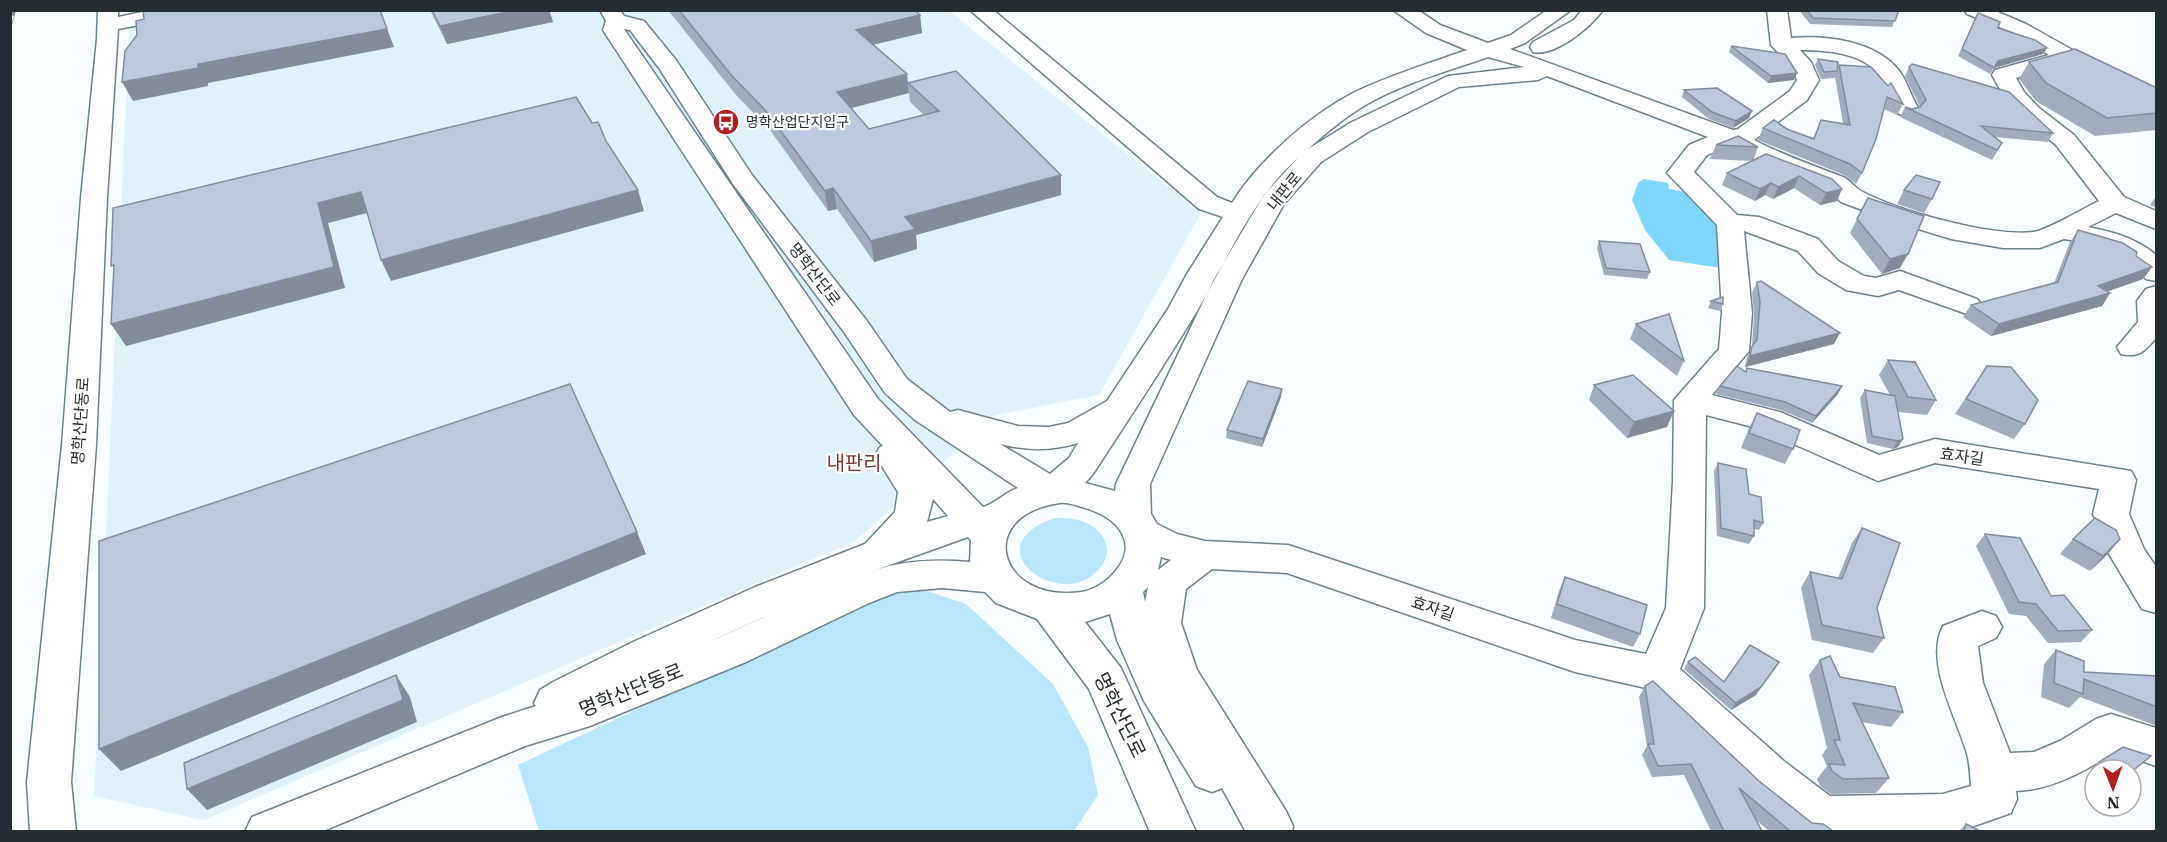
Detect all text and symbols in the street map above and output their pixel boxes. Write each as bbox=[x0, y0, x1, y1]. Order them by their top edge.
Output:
bus stop icon: 명학산업단지입구 bbox=[711, 107, 741, 137]
place label: 명학산업단지입구 bbox=[746, 113, 849, 131]
street label: 내판로 bbox=[1262, 167, 1306, 214]
street label: 명학산단로 bbox=[785, 239, 845, 310]
street label: 명학산단동로 bbox=[67, 376, 93, 466]
street label: 효자길 bbox=[1939, 443, 1985, 469]
district label: 내판리 bbox=[826, 449, 882, 476]
street label: 효자길 bbox=[1409, 591, 1457, 625]
street label: 명학산단동로 bbox=[575, 656, 687, 723]
street label: 명학산단로 bbox=[1088, 668, 1153, 762]
north arrow bbox=[2083, 758, 2143, 818]
text: N bbox=[2107, 793, 2120, 813]

